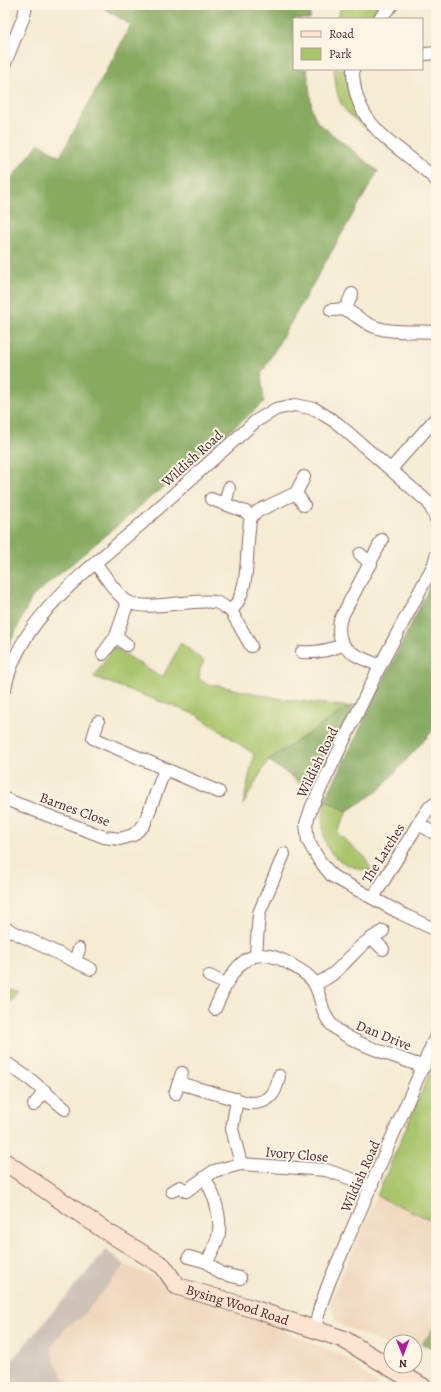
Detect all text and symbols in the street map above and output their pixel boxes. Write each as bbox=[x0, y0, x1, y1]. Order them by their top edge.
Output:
legend bbox=[293, 18, 423, 70]
text: Road bbox=[329, 26, 355, 42]
text: Park bbox=[329, 46, 352, 62]
street label: Wildish Road bbox=[157, 425, 227, 492]
street label: Wildish Road bbox=[292, 723, 343, 802]
street label: Barnes Close bbox=[37, 788, 113, 831]
street label: The Larches bbox=[358, 820, 409, 887]
street label: Dan Drive bbox=[353, 1016, 414, 1055]
street label: Wildish Road bbox=[336, 1137, 385, 1216]
street label: Ivory Close bbox=[265, 1142, 329, 1167]
street label: Bysing Wood Road bbox=[184, 1280, 292, 1330]
north arrow bbox=[383, 1334, 423, 1374]
text: N bbox=[399, 1356, 407, 1371]

